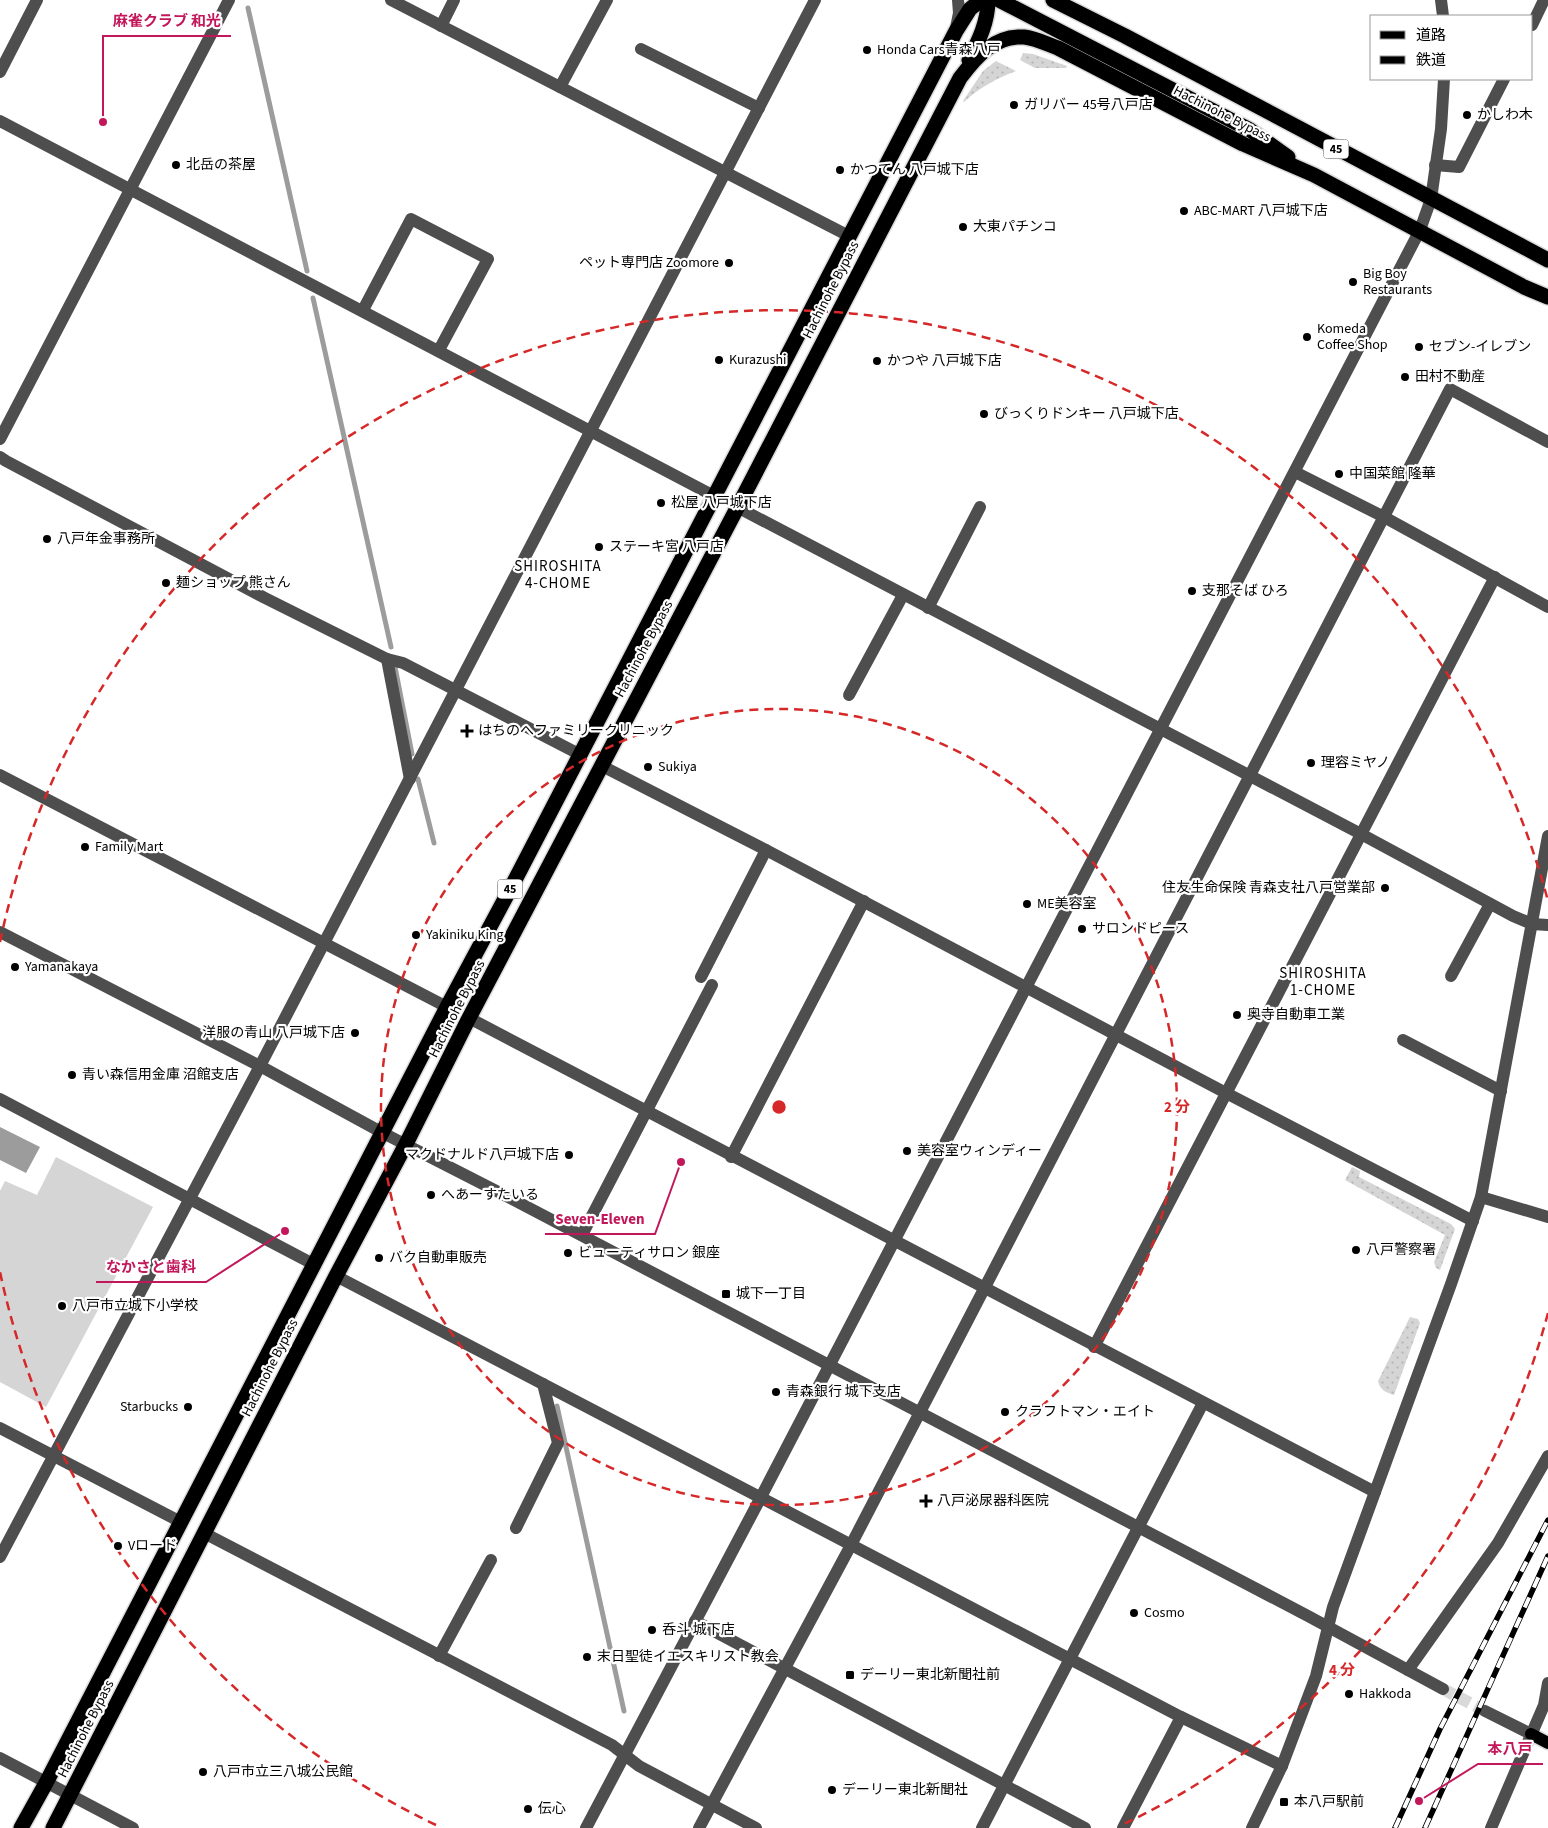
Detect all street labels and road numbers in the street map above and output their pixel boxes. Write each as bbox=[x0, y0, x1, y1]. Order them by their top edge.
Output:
street label: Hachinohe Bypass bbox=[1170, 81, 1274, 147]
road number: 45 bbox=[1324, 140, 1348, 158]
street label: Hachinohe Bypass bbox=[798, 238, 864, 342]
street label: Hachinohe Bypass bbox=[610, 597, 678, 701]
road number: 45 bbox=[498, 880, 522, 899]
street label: Hachinohe Bypass bbox=[424, 957, 490, 1061]
street label: Hachinohe Bypass bbox=[237, 1316, 303, 1420]
street label: Hachinohe Bypass bbox=[53, 1677, 119, 1781]

